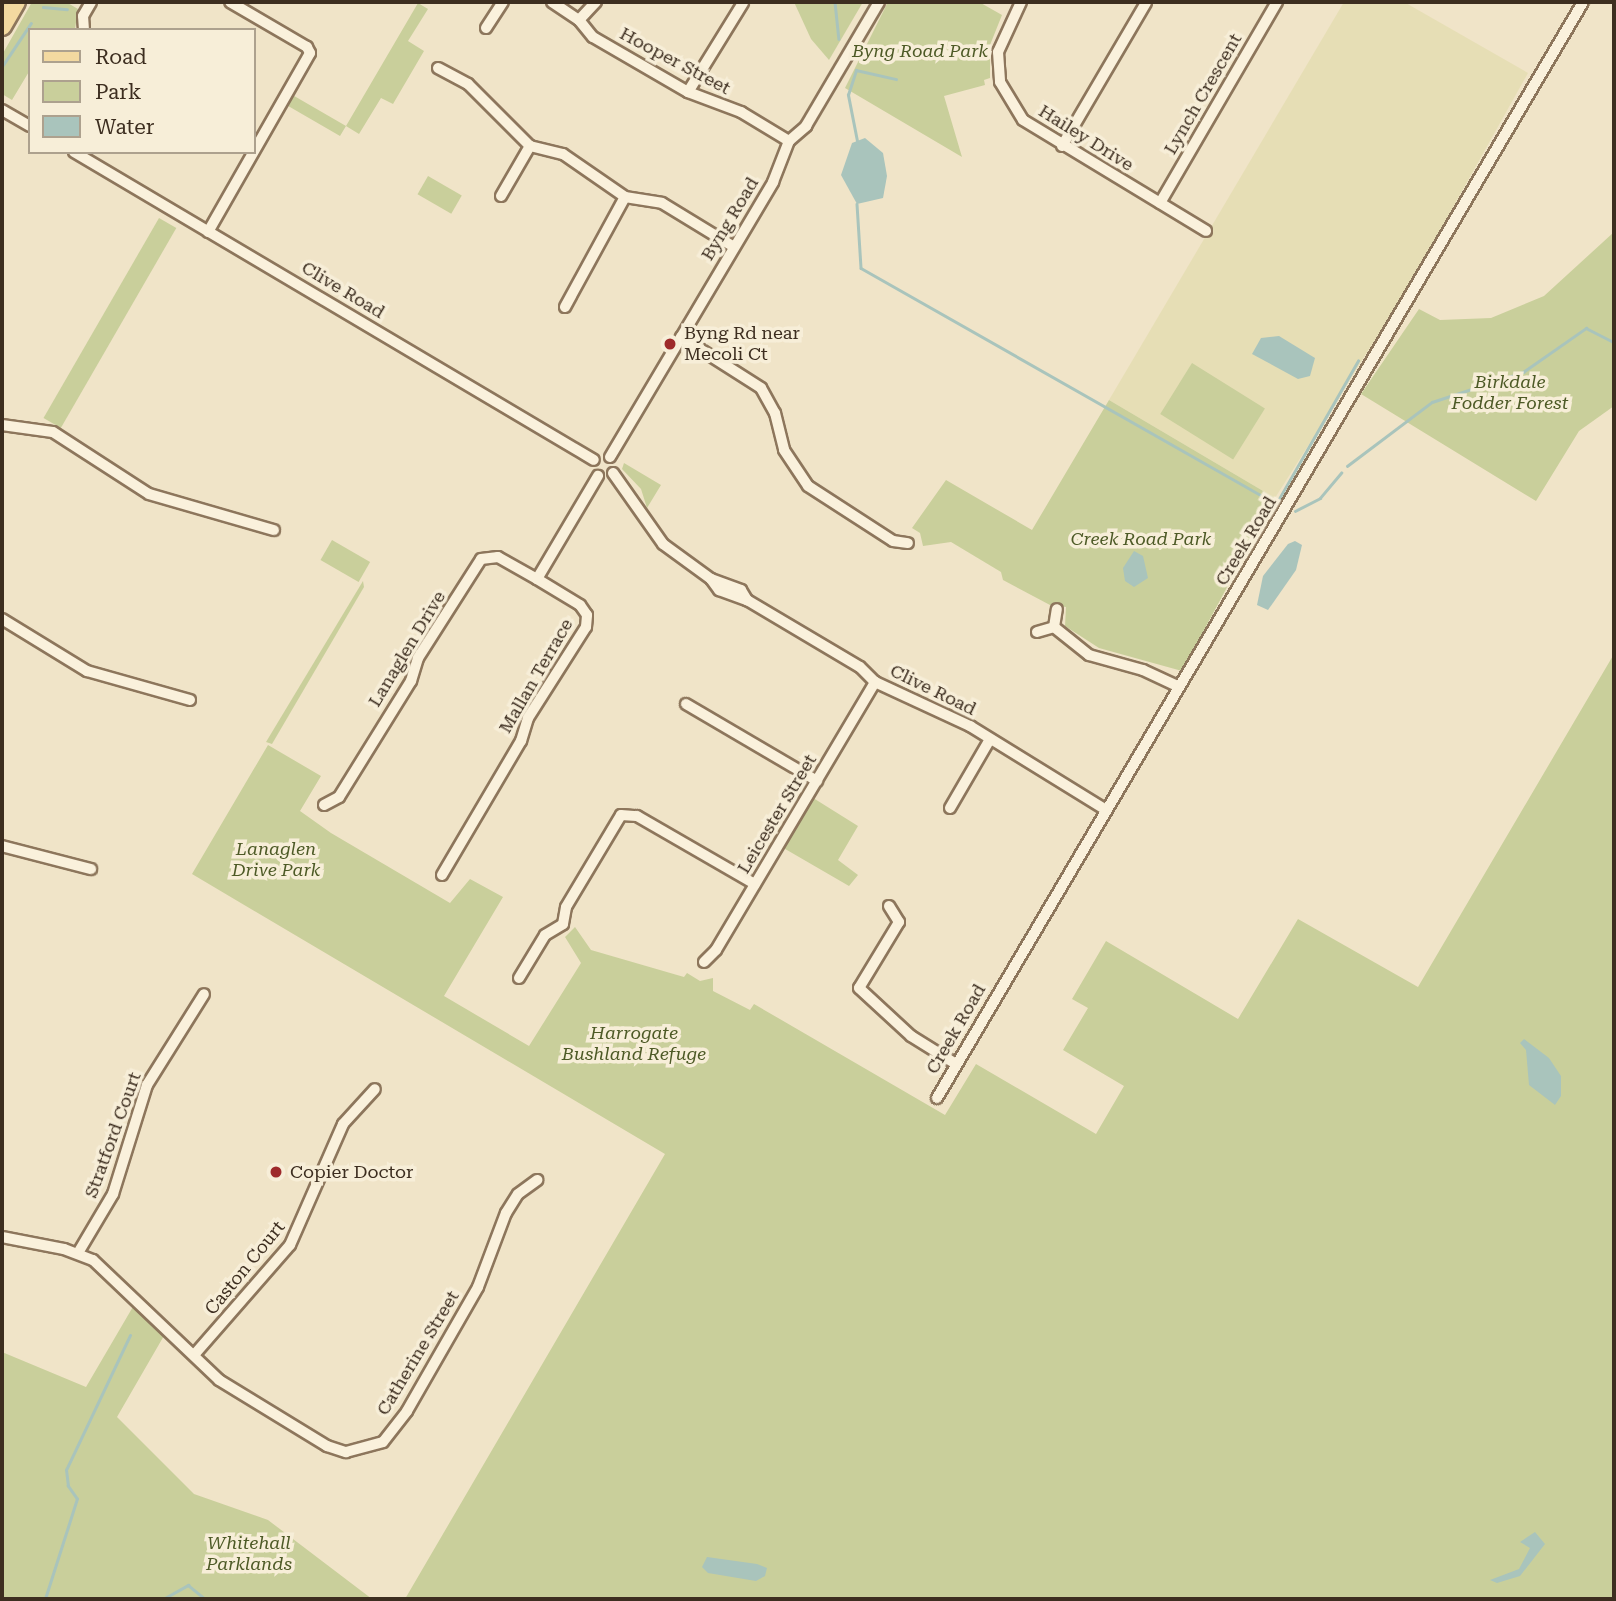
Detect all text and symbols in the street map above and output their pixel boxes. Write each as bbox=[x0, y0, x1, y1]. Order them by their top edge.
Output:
street label: Hooper Street bbox=[616, 23, 734, 99]
legend bbox=[28, 28, 256, 154]
street label: Lynch Crescent bbox=[1160, 30, 1246, 158]
park label: Byng Road Park bbox=[852, 40, 988, 62]
text: Road bbox=[95, 45, 147, 69]
text: Park bbox=[95, 80, 141, 104]
street label: Hailey Drive bbox=[1035, 100, 1137, 176]
text: Water bbox=[95, 115, 154, 139]
street label: Byng Road bbox=[697, 173, 763, 265]
street label: Clive Road bbox=[298, 257, 388, 323]
place label: Byng Rd near Mecoli Ct bbox=[684, 323, 800, 366]
marker: Byng Rd near Mecoli Ct bbox=[662, 336, 678, 352]
park label: Birkdale Fodder Forest bbox=[1452, 372, 1568, 414]
street label: Creek Road bbox=[1211, 493, 1281, 589]
park label: Creek Road Park bbox=[1071, 528, 1211, 550]
street label: Lanaglen Drive bbox=[364, 587, 450, 711]
street label: Mallan Terrace bbox=[494, 615, 578, 737]
street label: Clive Road bbox=[887, 660, 979, 720]
street label: Leicester Street bbox=[733, 750, 821, 878]
park label: Lanaglen Drive Park bbox=[232, 839, 320, 882]
street label: Creek Road bbox=[922, 980, 990, 1078]
park label: Harrogate Bushland Refuge bbox=[562, 1023, 706, 1066]
street label: Stratford Court bbox=[80, 1069, 146, 1201]
place label: Copier Doctor bbox=[290, 1161, 413, 1183]
marker: Copier Doctor bbox=[268, 1164, 284, 1180]
street label: Caston Court bbox=[201, 1217, 289, 1319]
street label: Catherine Street bbox=[372, 1287, 464, 1419]
park label: Whitehall Parklands bbox=[206, 1533, 292, 1576]

